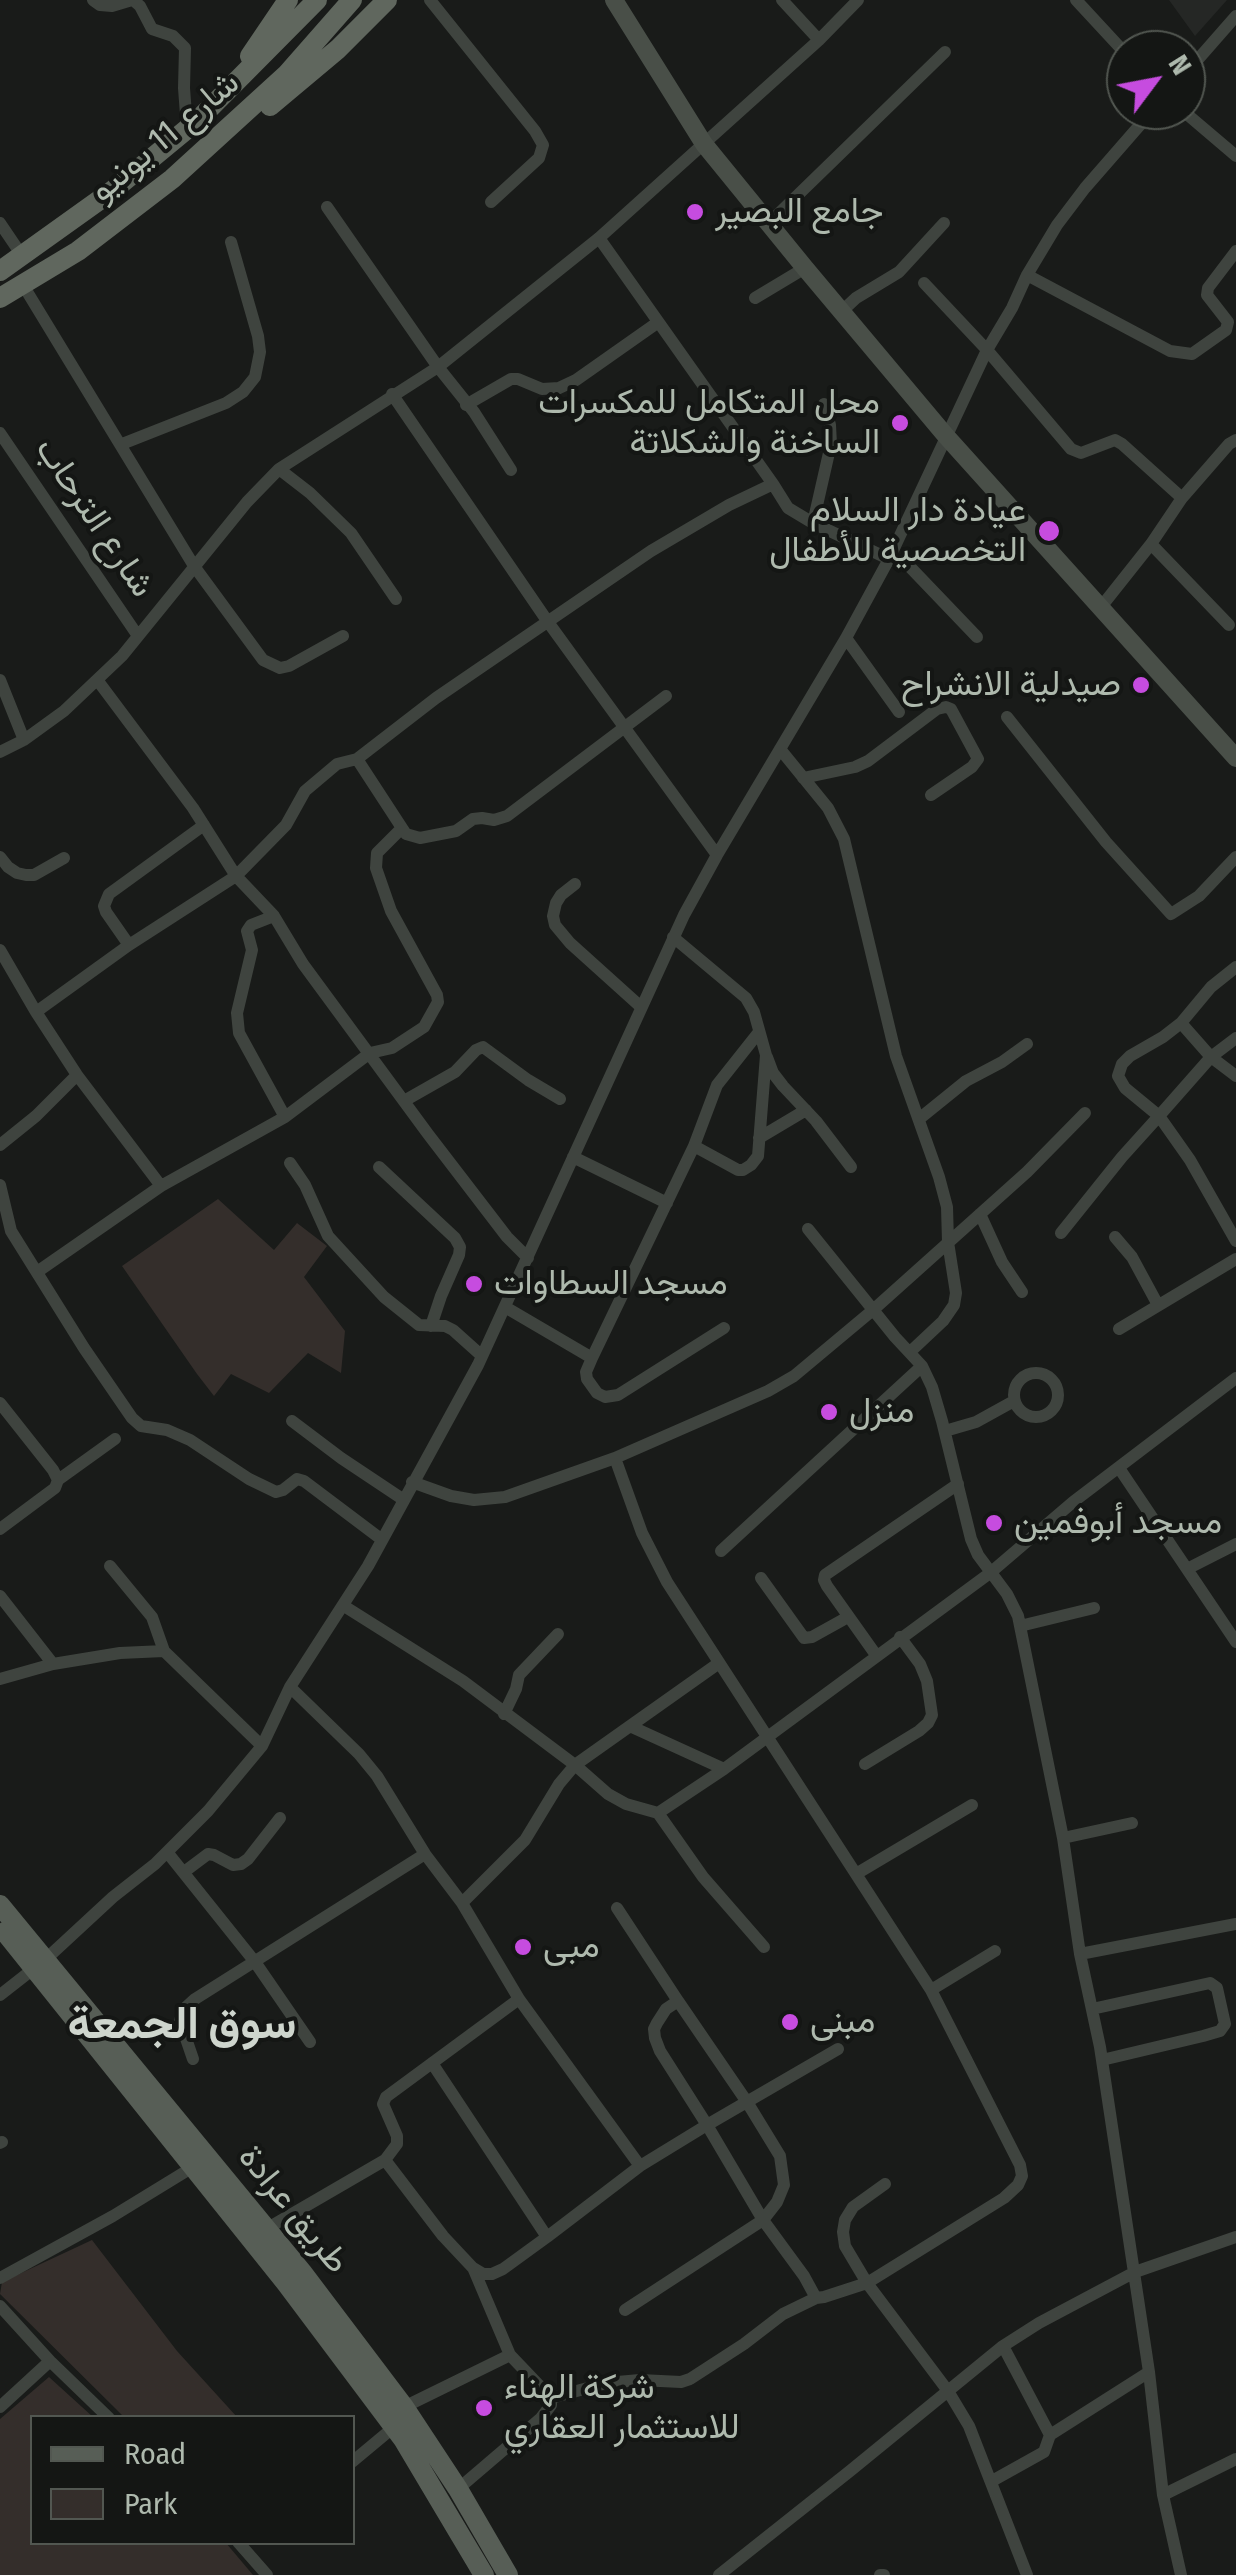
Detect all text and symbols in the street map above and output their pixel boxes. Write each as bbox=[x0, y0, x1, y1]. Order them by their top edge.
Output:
north arrow bbox=[1106, 30, 1206, 130]
text: N bbox=[1162, 49, 1199, 81]
street label: شارع 11 يونيو bbox=[82, 62, 248, 212]
place label: جامع البصير bbox=[715, 191, 883, 233]
marker: جامع البصير bbox=[684, 201, 706, 223]
place label: محل المتكامل للمكسرات الساخنة والشكلاتة bbox=[538, 382, 880, 464]
marker: محل المتكامل للمكسرات الساخنة والشكلاتة bbox=[889, 412, 911, 434]
street label: شارع الترحاب bbox=[25, 430, 163, 606]
place label: عيادة دار السلام التخصصية للأطفال bbox=[769, 490, 1026, 572]
marker: عيادة دار السلام التخصصية للأطفال bbox=[1036, 518, 1062, 544]
place label: صيدلية الانشراح bbox=[901, 664, 1121, 706]
marker: صيدلية الانشراح bbox=[1130, 674, 1152, 696]
place label: مسجد السطاوات bbox=[494, 1263, 728, 1305]
marker: مسجد السطاوات bbox=[463, 1273, 485, 1295]
place label: منزل bbox=[849, 1391, 914, 1433]
marker: منزل bbox=[818, 1401, 840, 1423]
place label: مسجد أبوفمين bbox=[1014, 1502, 1222, 1544]
marker: مسجد أبوفمين bbox=[983, 1512, 1005, 1534]
place label: مبى bbox=[543, 1926, 600, 1968]
marker: مبى bbox=[512, 1936, 534, 1958]
district label: سوق الجمعة bbox=[68, 1998, 296, 2052]
place label: مبنى bbox=[810, 2001, 875, 2043]
marker: مبنى bbox=[779, 2011, 801, 2033]
street label: طريق عرادة bbox=[229, 2137, 357, 2283]
place label: شركة الهناء للاستثمار العقاري bbox=[504, 2367, 740, 2449]
marker: شركة الهناء للاستثمار العقاري bbox=[473, 2397, 495, 2419]
legend bbox=[30, 2415, 355, 2545]
text: Road bbox=[124, 2436, 186, 2472]
text: Park bbox=[124, 2486, 177, 2522]

